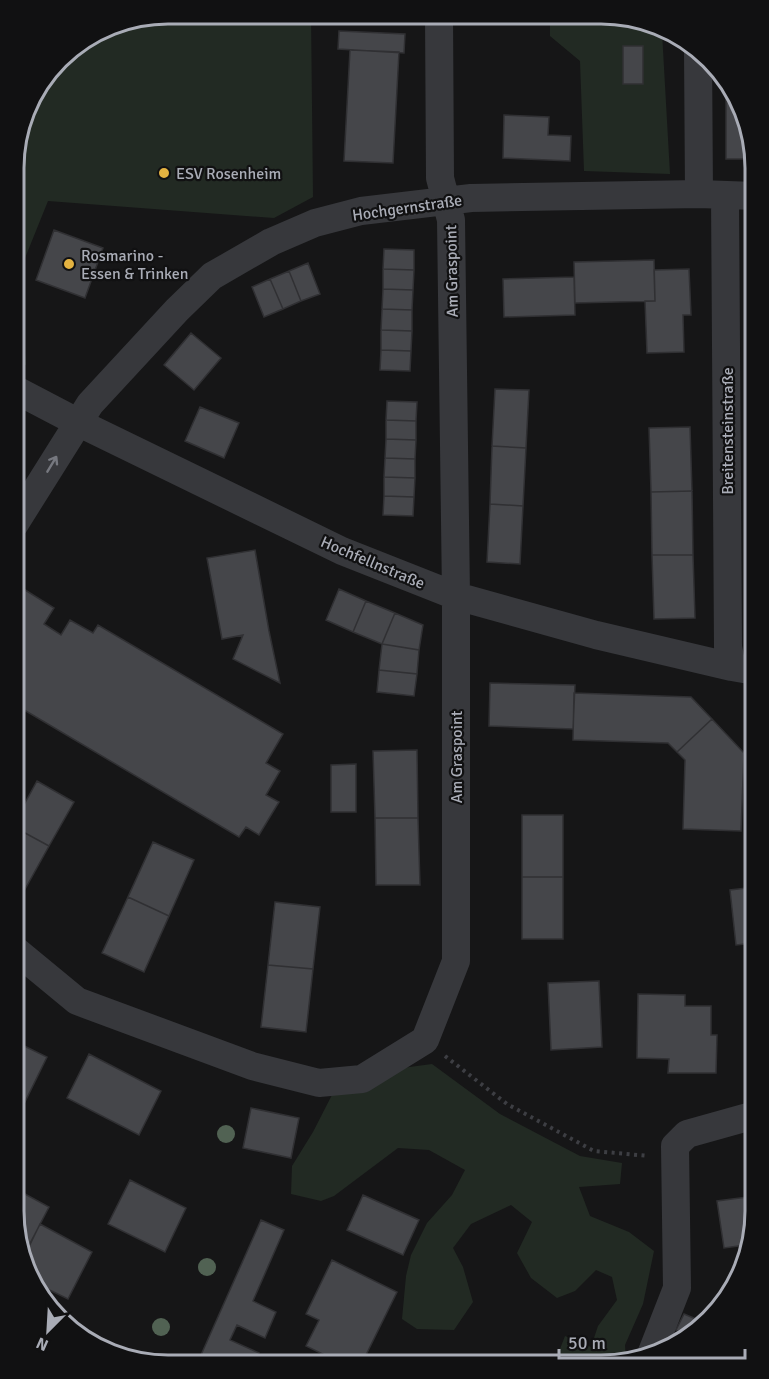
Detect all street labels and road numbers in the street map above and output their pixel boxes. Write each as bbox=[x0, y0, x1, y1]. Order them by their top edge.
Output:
street label: Hochgernstraße bbox=[351, 190, 463, 226]
street label: Am Graspoint bbox=[441, 224, 463, 318]
street label: Breitensteinstraße bbox=[718, 367, 738, 495]
street label: Hochfellnstraße bbox=[318, 532, 428, 594]
street label: Am Graspoint bbox=[447, 710, 467, 803]

